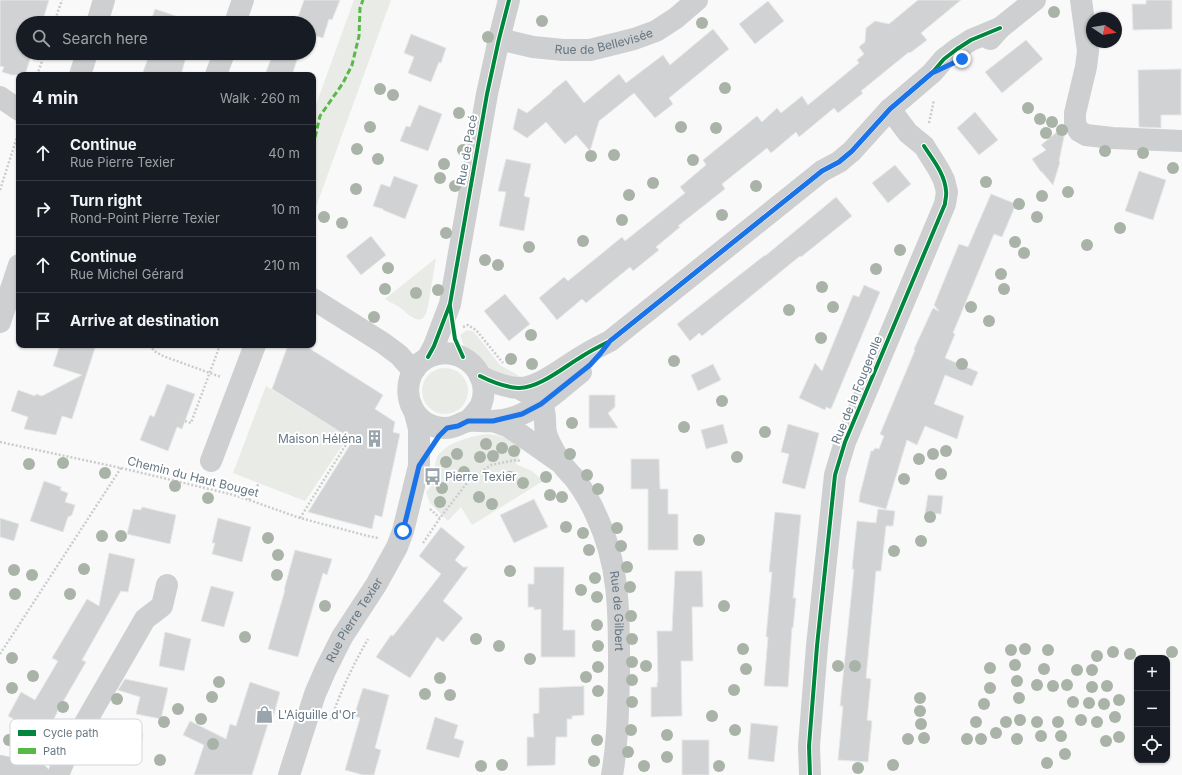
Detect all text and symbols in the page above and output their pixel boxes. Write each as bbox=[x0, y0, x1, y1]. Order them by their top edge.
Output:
north arrow bbox=[1086, 12, 1122, 48]
search box bbox=[16, 16, 316, 60]
street label: Rue de Bellevisée bbox=[554, 25, 655, 57]
icon: search bbox=[30, 27, 52, 49]
text: Search here bbox=[62, 29, 148, 48]
route end bbox=[953, 50, 971, 68]
text: 4 min bbox=[32, 88, 78, 108]
text: Walk · 260 m bbox=[220, 90, 300, 106]
street label: Rue de Pacé bbox=[453, 114, 480, 186]
text: Continue bbox=[70, 135, 137, 154]
icon: ahead bbox=[32, 142, 54, 164]
text: 40 m bbox=[268, 145, 300, 161]
text: Rue Pierre Texier bbox=[70, 154, 175, 170]
text: Turn right bbox=[70, 191, 142, 210]
icon: right bbox=[32, 198, 54, 220]
text: 10 m bbox=[271, 201, 300, 217]
text: Rond-Point Pierre Texier bbox=[70, 210, 220, 226]
text: Continue bbox=[70, 247, 137, 266]
icon: ahead bbox=[32, 254, 54, 276]
text: 210 m bbox=[264, 257, 300, 273]
text: Rue Michel Gérard bbox=[70, 266, 184, 282]
icon: arrive bbox=[32, 310, 54, 332]
text: Arrive at destination bbox=[70, 311, 219, 330]
street label: Rue de la Fougerolle bbox=[828, 333, 885, 446]
building icon: Maison Héléna bbox=[365, 429, 385, 449]
place label: Maison Héléna bbox=[278, 431, 362, 446]
street label: Chemin du Haut Bouget bbox=[126, 453, 261, 500]
bus stop icon: Pierre Texier bbox=[422, 467, 442, 487]
place label: Pierre Texier bbox=[445, 469, 517, 484]
route start bbox=[394, 522, 412, 540]
street label: Rue de Gilbert bbox=[607, 570, 627, 651]
street label: Rue Pierre Texier bbox=[323, 575, 386, 665]
map controls bbox=[1134, 655, 1170, 763]
button: + bbox=[1134, 655, 1170, 691]
button: − bbox=[1134, 691, 1170, 727]
shop icon: L'Aiguille d'Or bbox=[255, 705, 275, 725]
place label: L'Aiguille d'Or bbox=[278, 707, 356, 722]
legend bbox=[10, 719, 142, 765]
text: Cycle path bbox=[43, 726, 99, 740]
button: locate bbox=[1134, 727, 1170, 763]
text: Path bbox=[43, 744, 66, 758]

